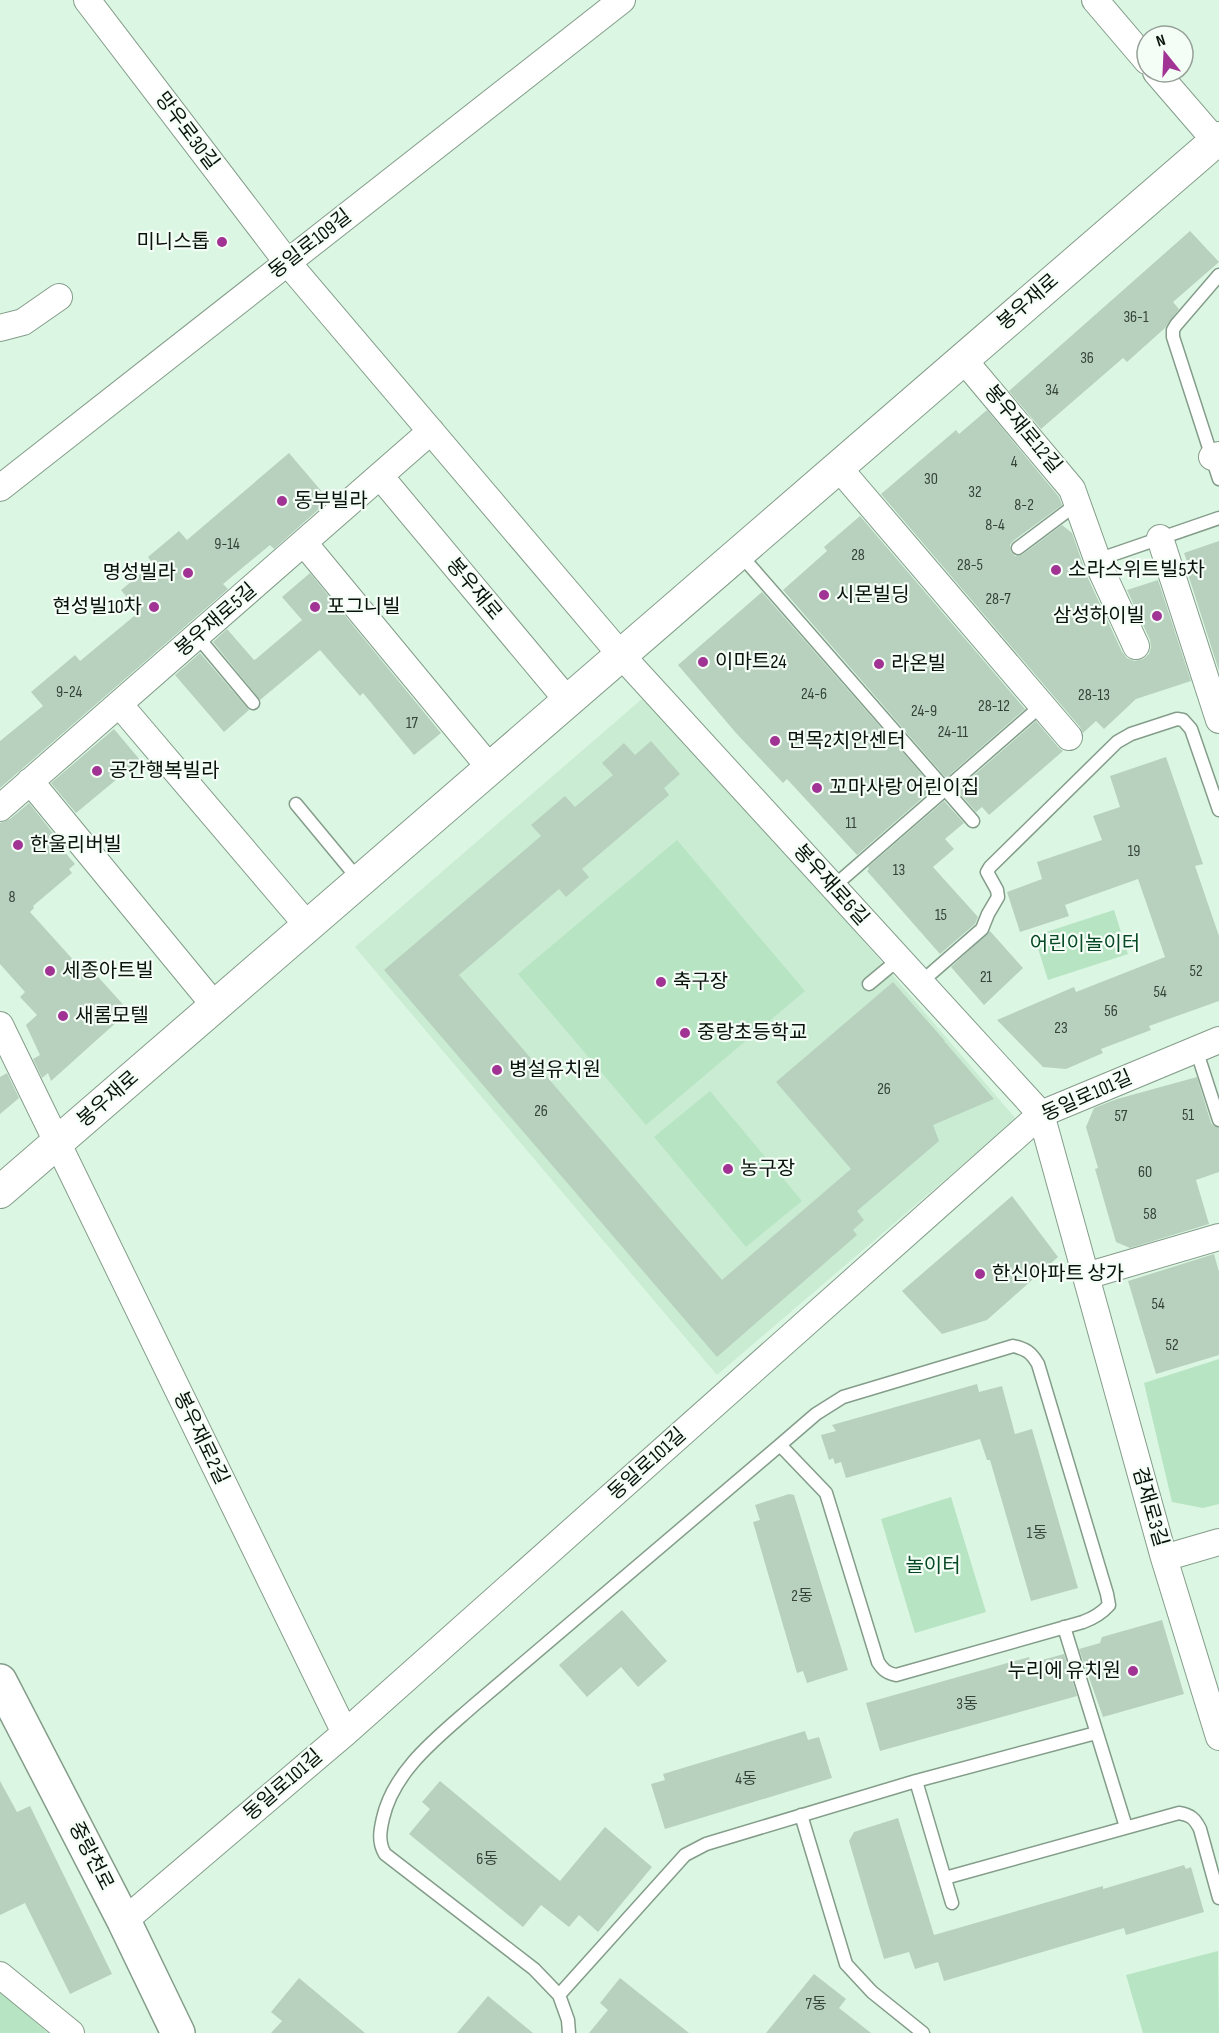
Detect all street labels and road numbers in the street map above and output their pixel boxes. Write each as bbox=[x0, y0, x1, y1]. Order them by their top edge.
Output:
street label: 망우로30길 bbox=[150, 87, 224, 175]
street label: 동일로109길 bbox=[264, 204, 356, 284]
street label: 봉우재로 bbox=[992, 269, 1064, 335]
street label: 봉우재로12길 bbox=[979, 380, 1067, 478]
street label: 봉우재로 bbox=[441, 553, 507, 625]
street label: 봉우재로5길 bbox=[170, 578, 262, 662]
street label: 봉우재로6길 bbox=[788, 840, 874, 930]
street label: 동일로101길 bbox=[1038, 1065, 1136, 1127]
street label: 봉우재로 bbox=[72, 1066, 144, 1132]
street label: 봉우재로2길 bbox=[168, 1388, 234, 1488]
street label: 동일로101길 bbox=[603, 1423, 691, 1505]
street label: 겸재로3길 bbox=[1127, 1464, 1173, 1550]
street label: 동일로101길 bbox=[239, 1744, 327, 1826]
street label: 중랑천로 bbox=[64, 1818, 118, 1894]

